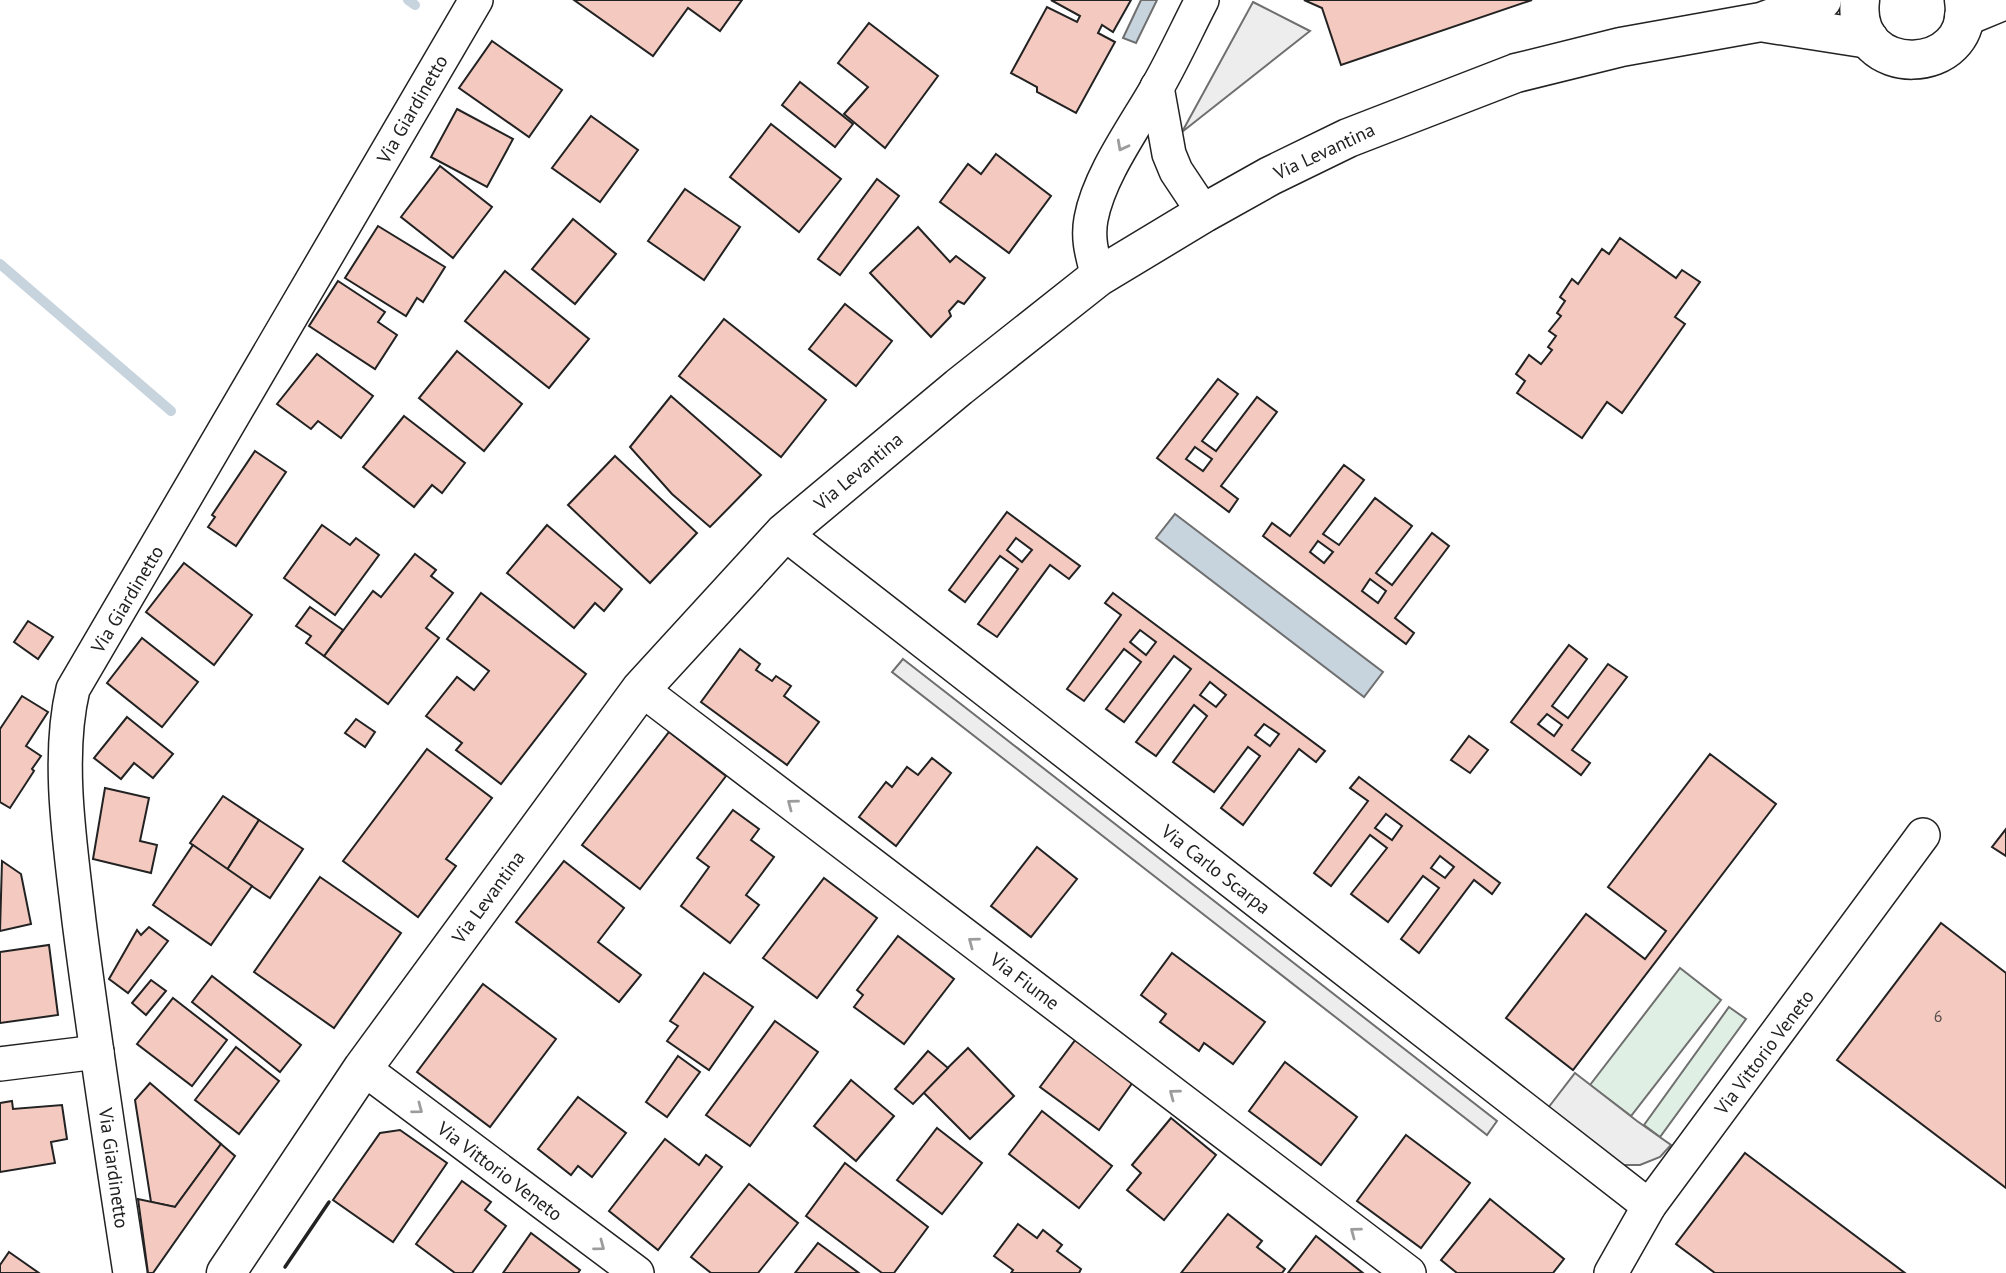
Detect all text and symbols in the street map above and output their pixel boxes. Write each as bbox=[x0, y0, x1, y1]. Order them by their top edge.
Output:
street label: Via Giardinetto bbox=[371, 51, 453, 168]
street label: Via Levantina bbox=[1269, 117, 1378, 185]
one-way arrow bbox=[1117, 139, 1131, 151]
street label: Via Levantina bbox=[808, 427, 907, 516]
street label: Via Giardinetto bbox=[85, 541, 168, 658]
one-way arrow bbox=[787, 800, 800, 812]
street label: Via Carlo Scarpa bbox=[1156, 818, 1275, 919]
street label: Via Levantina bbox=[446, 846, 530, 949]
one-way arrow bbox=[968, 937, 981, 950]
street label: Via Fiume bbox=[985, 947, 1064, 1015]
street label: Via Vittorio Veneto bbox=[1708, 985, 1819, 1120]
house number: 6 bbox=[1934, 1006, 1942, 1026]
one-way arrow bbox=[1169, 1090, 1181, 1102]
one-way arrow bbox=[410, 1101, 423, 1113]
street label: Via Giardinetto bbox=[94, 1105, 134, 1230]
street label: Via Vittorio Veneto bbox=[432, 1115, 567, 1226]
one-way arrow bbox=[1350, 1227, 1362, 1240]
one-way arrow bbox=[592, 1237, 605, 1250]

